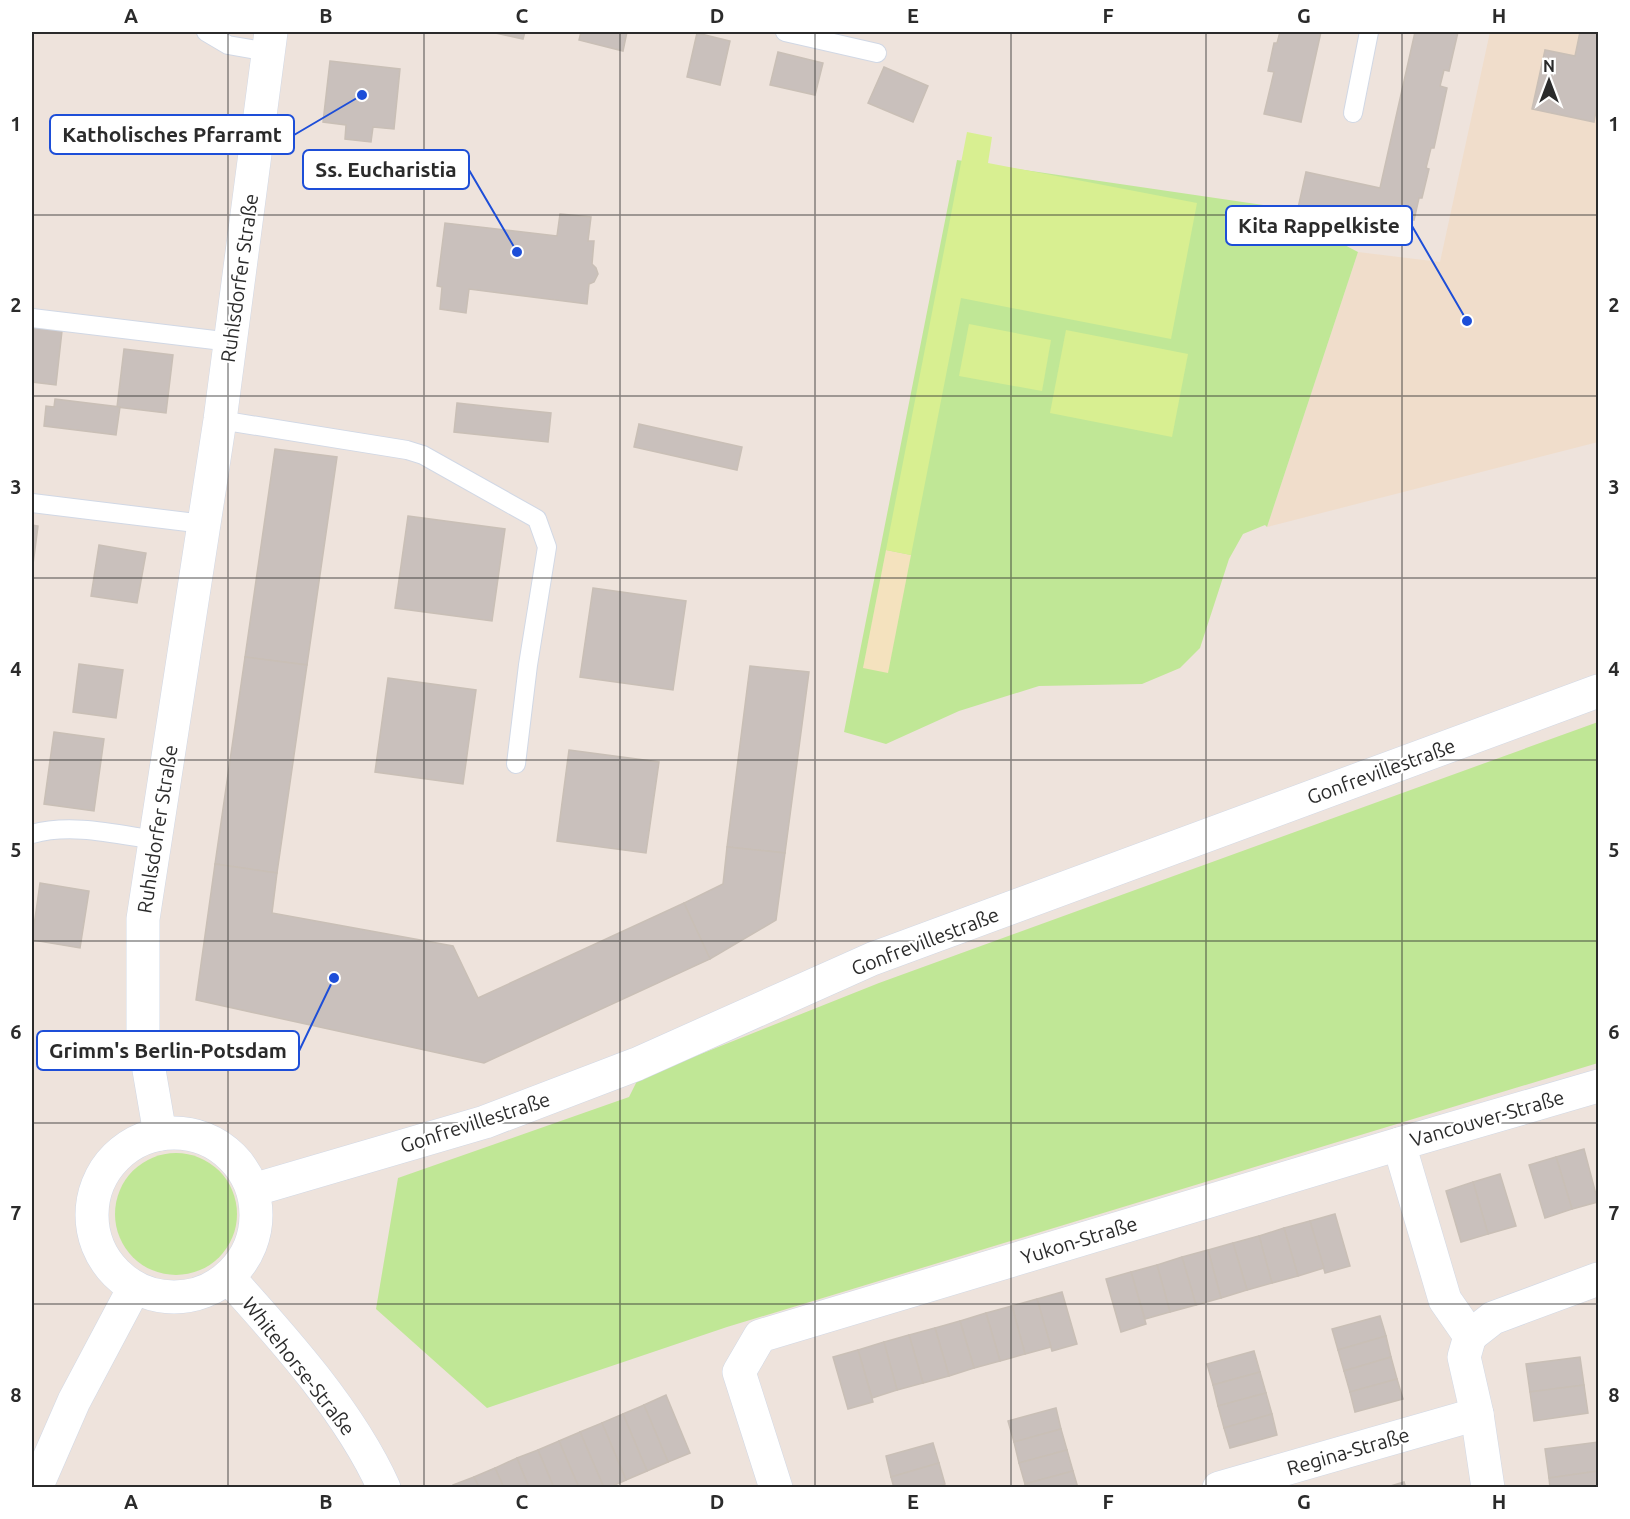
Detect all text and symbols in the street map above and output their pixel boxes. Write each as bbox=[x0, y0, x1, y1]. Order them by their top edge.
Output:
text: A bbox=[124, 4, 138, 27]
text: B bbox=[319, 4, 333, 27]
text: C bbox=[516, 4, 529, 27]
text: D bbox=[710, 4, 724, 27]
text: E bbox=[907, 4, 919, 27]
text: F bbox=[1102, 4, 1114, 27]
text: G bbox=[1297, 4, 1311, 27]
text: H bbox=[1492, 4, 1506, 27]
north arrow bbox=[1519, 51, 1579, 111]
text: N bbox=[1543, 57, 1555, 75]
text: 1 bbox=[10, 112, 22, 135]
text: 1 bbox=[1608, 112, 1620, 135]
callout: Katholisches Pfarramt bbox=[50, 115, 294, 154]
text: Katholisches Pfarramt bbox=[62, 122, 282, 146]
callout: Ss. Eucharistia bbox=[303, 150, 469, 189]
text: Ss. Eucharistia bbox=[315, 157, 457, 181]
street label: Ruhlsdorfer Straße bbox=[216, 192, 262, 364]
callout: Kita Rappelkiste bbox=[1226, 206, 1412, 245]
text: Kita Rappelkiste bbox=[1238, 213, 1400, 237]
text: 2 bbox=[10, 293, 22, 316]
text: 2 bbox=[1608, 293, 1620, 316]
text: 3 bbox=[10, 475, 22, 498]
text: 3 bbox=[1608, 475, 1620, 498]
text: 4 bbox=[10, 657, 22, 680]
text: 4 bbox=[1608, 657, 1620, 680]
street label: Gonfrevillestraße bbox=[1304, 733, 1458, 809]
street label: Ruhlsdorfer Straße bbox=[132, 743, 182, 915]
text: 5 bbox=[10, 838, 22, 861]
text: 5 bbox=[1608, 838, 1620, 861]
street label: Gonfrevillestraße bbox=[848, 902, 1002, 980]
text: 6 bbox=[10, 1020, 22, 1043]
text: 6 bbox=[1608, 1020, 1620, 1043]
callout: Grimm's Berlin-Potsdam bbox=[37, 1031, 299, 1070]
text: Grimm's Berlin-Potsdam bbox=[49, 1038, 287, 1062]
street label: Vancouver-Straße bbox=[1407, 1085, 1567, 1151]
street label: Gonfrevillestraße bbox=[397, 1087, 553, 1157]
text: 7 bbox=[10, 1201, 22, 1224]
text: 7 bbox=[1608, 1201, 1620, 1224]
street label: Yukon-Straße bbox=[1018, 1211, 1140, 1269]
street label: Whitehorse-Straße bbox=[238, 1292, 360, 1440]
text: 8 bbox=[10, 1383, 22, 1406]
text: 8 bbox=[1608, 1383, 1620, 1406]
street label: Regina-Straße bbox=[1284, 1422, 1412, 1480]
text: A bbox=[124, 1490, 138, 1513]
text: B bbox=[319, 1490, 333, 1513]
text: C bbox=[516, 1490, 529, 1513]
text: D bbox=[710, 1490, 724, 1513]
text: E bbox=[907, 1490, 919, 1513]
text: F bbox=[1102, 1490, 1114, 1513]
text: G bbox=[1297, 1490, 1311, 1513]
text: H bbox=[1492, 1490, 1506, 1513]

